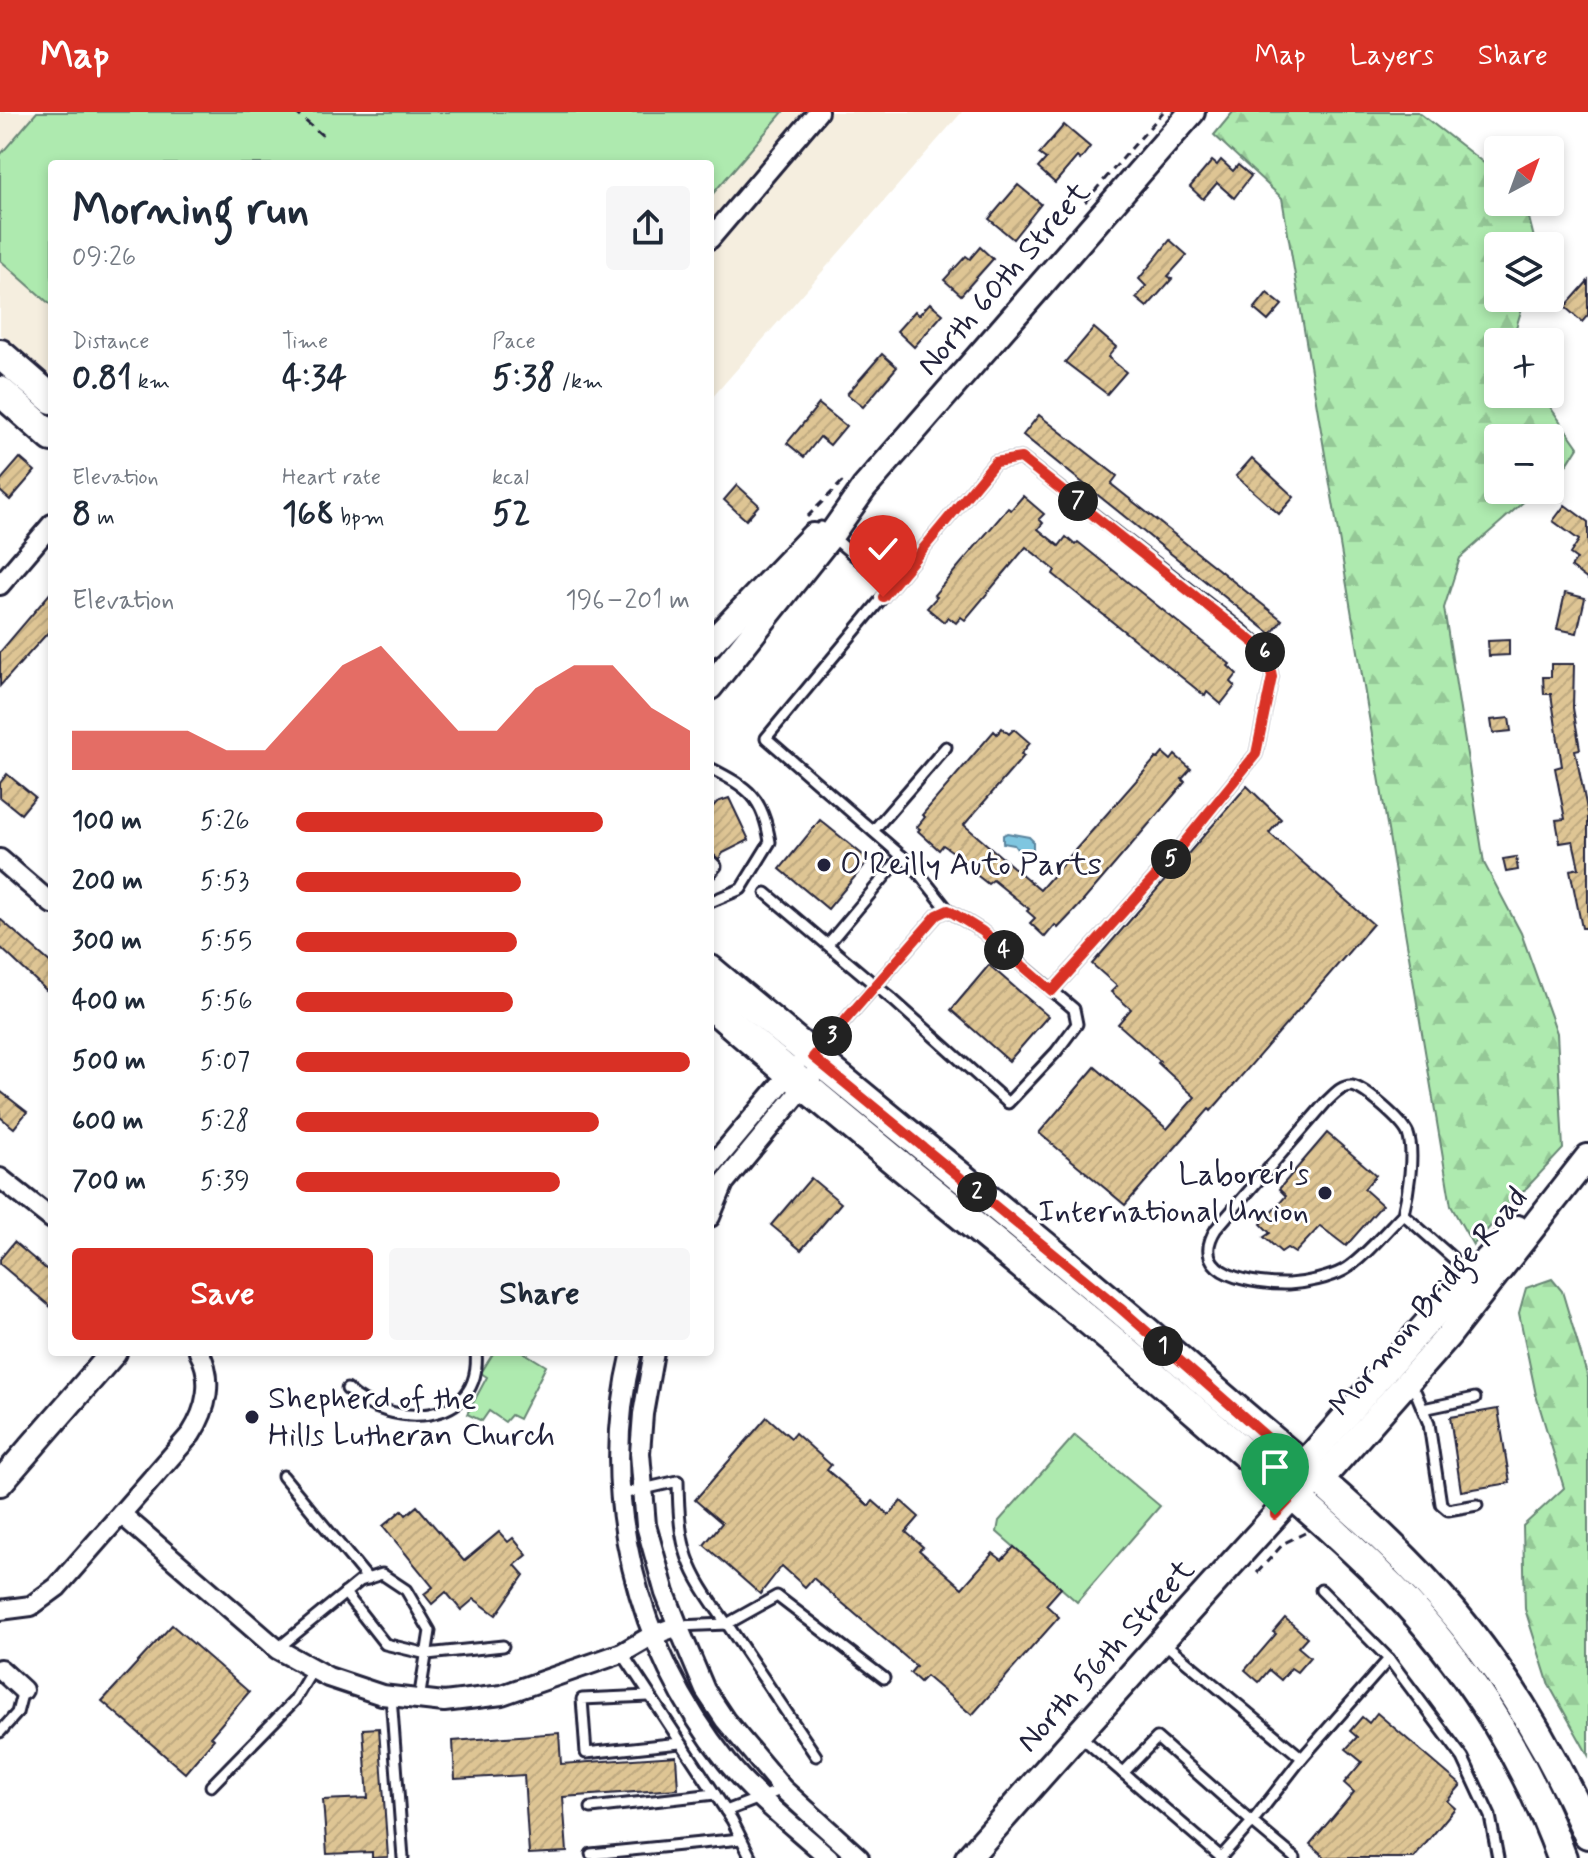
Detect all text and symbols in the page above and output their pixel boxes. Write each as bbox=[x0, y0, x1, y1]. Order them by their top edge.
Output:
text: Map bbox=[40, 32, 110, 81]
text: Map bbox=[1255, 38, 1306, 75]
text: Layers bbox=[1350, 38, 1434, 75]
text: Share bbox=[1478, 38, 1548, 75]
north arrow bbox=[1484, 136, 1564, 216]
map controls bbox=[1484, 136, 1564, 504]
street label: North 60th Street bbox=[908, 173, 1100, 385]
text: Morning run bbox=[72, 182, 309, 240]
button: share bbox=[606, 186, 690, 270]
button: layers bbox=[1484, 232, 1564, 312]
text: 09:26 bbox=[72, 241, 136, 275]
text: Distance bbox=[72, 328, 149, 356]
text: Time bbox=[282, 328, 328, 356]
text: Pace bbox=[492, 328, 536, 356]
button: + bbox=[1484, 328, 1564, 408]
text: 0.81 bbox=[72, 356, 132, 401]
text: 4:34 bbox=[282, 356, 347, 401]
text: 5:38 bbox=[492, 356, 555, 401]
text: km bbox=[132, 368, 170, 396]
text: /km bbox=[555, 368, 603, 396]
button: − bbox=[1484, 424, 1564, 504]
text: Elevation bbox=[72, 464, 159, 492]
text: Heart rate bbox=[282, 464, 381, 492]
text: kcal bbox=[492, 464, 529, 492]
pin: 7 bbox=[1058, 481, 1098, 521]
text: 7 bbox=[1071, 487, 1085, 515]
text: 8 bbox=[72, 492, 91, 537]
text: 168 bbox=[282, 492, 334, 537]
text: 52 bbox=[492, 492, 530, 537]
text: m bbox=[91, 504, 115, 532]
text: bpm bbox=[334, 504, 385, 532]
pin bbox=[849, 515, 917, 597]
icon: check bbox=[861, 527, 905, 571]
text: Elevation bbox=[72, 584, 174, 618]
text: 196–201 m bbox=[565, 584, 690, 618]
pin: 6 bbox=[1245, 632, 1285, 672]
text: 6 bbox=[1259, 638, 1271, 666]
text: 100 m bbox=[72, 805, 142, 839]
text: 5:26 bbox=[200, 805, 250, 839]
pin: 5 bbox=[1151, 839, 1191, 879]
place label: O'Reilly Auto Parts bbox=[840, 844, 1102, 886]
text: 5 bbox=[1164, 845, 1178, 873]
marker: O'Reilly Auto Parts bbox=[815, 856, 833, 874]
text: 200 m bbox=[72, 865, 143, 899]
text: 5:53 bbox=[200, 865, 249, 899]
text: 300 m bbox=[72, 925, 142, 959]
text: 5:55 bbox=[200, 925, 252, 959]
pin: 4 bbox=[984, 930, 1024, 970]
text: 4 bbox=[998, 936, 1010, 964]
text: 400 m bbox=[72, 985, 145, 1019]
text: 5:56 bbox=[200, 985, 253, 1019]
pin: 3 bbox=[812, 1016, 852, 1056]
text: 3 bbox=[827, 1022, 837, 1050]
text: 500 m bbox=[72, 1045, 146, 1079]
text: 5:07 bbox=[200, 1045, 250, 1079]
text: 600 m bbox=[72, 1105, 144, 1139]
text: 5:28 bbox=[200, 1105, 250, 1139]
place label: Laborer's International Union bbox=[1038, 1154, 1309, 1233]
text: 700 m bbox=[72, 1165, 146, 1199]
text: 5:39 bbox=[200, 1165, 250, 1199]
pin: 2 bbox=[957, 1172, 997, 1212]
text: 2 bbox=[972, 1178, 982, 1206]
street label: Mormon Bridge Road bbox=[1320, 1178, 1540, 1428]
marker: Laborer's International Union bbox=[1316, 1184, 1334, 1202]
button: Save bbox=[72, 1248, 373, 1340]
button: Share bbox=[389, 1248, 690, 1340]
pin: 1 bbox=[1143, 1326, 1183, 1366]
text: 1 bbox=[1158, 1332, 1168, 1360]
place label: Shepherd of the Hills Lutheran Church bbox=[268, 1378, 555, 1457]
marker: Shepherd of the Hills Lutheran Church bbox=[243, 1408, 261, 1426]
pin bbox=[1241, 1433, 1309, 1515]
icon: arrive bbox=[1253, 1445, 1297, 1489]
street label: North 56th Street bbox=[1008, 1550, 1204, 1762]

